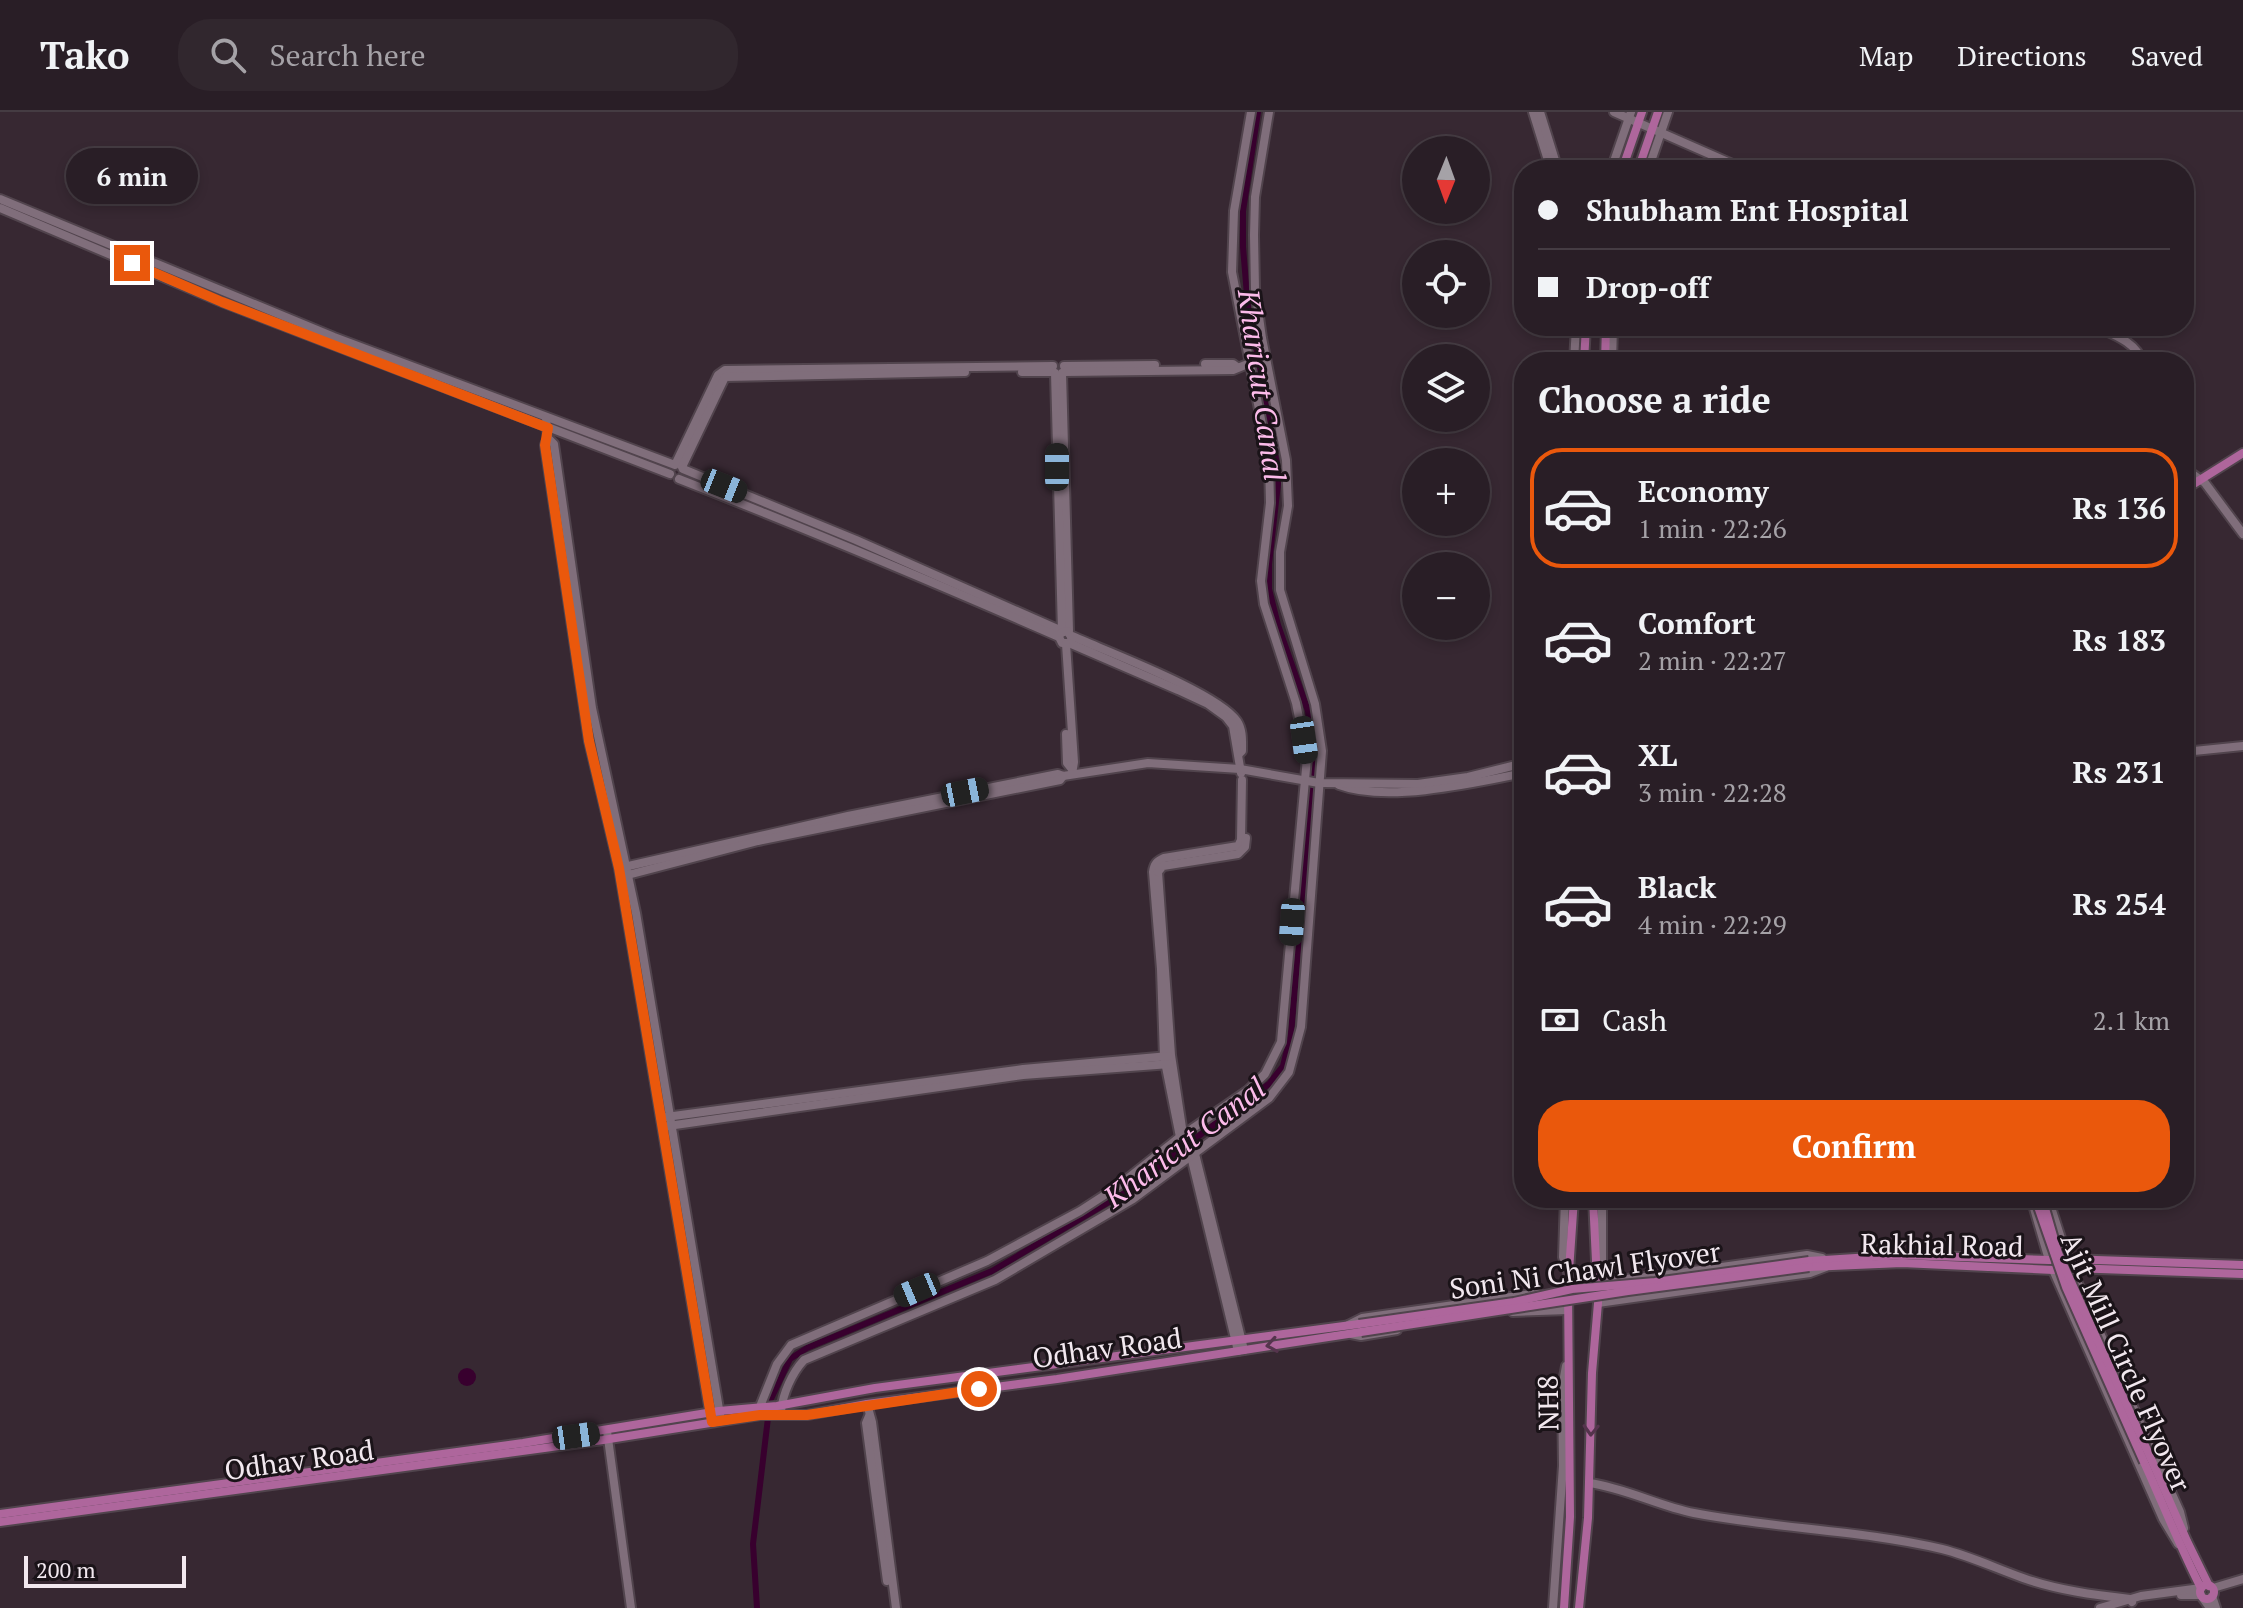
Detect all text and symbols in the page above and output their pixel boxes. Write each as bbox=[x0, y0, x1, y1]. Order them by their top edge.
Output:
search box bbox=[178, 19, 738, 91]
text: Tako bbox=[40, 30, 130, 80]
icon: search bbox=[206, 33, 250, 77]
text: Search here bbox=[270, 35, 426, 75]
text: Map bbox=[1859, 37, 1913, 74]
text: Directions bbox=[1957, 37, 2087, 74]
text: Saved bbox=[2131, 37, 2203, 74]
north arrow bbox=[1402, 136, 1490, 224]
map controls bbox=[1402, 136, 1490, 640]
callout: 6 min bbox=[66, 147, 198, 203]
text: 6 min bbox=[96, 159, 168, 193]
text: Shubham Ent Hospital bbox=[1586, 190, 1909, 230]
button: locate bbox=[1402, 240, 1490, 328]
route end bbox=[114, 245, 150, 281]
text: Drop-off bbox=[1586, 267, 1710, 307]
water label: Kharicut Canal bbox=[1229, 285, 1295, 484]
button: layers bbox=[1402, 344, 1490, 432]
text: Choose a ride bbox=[1538, 376, 1771, 423]
car bbox=[1045, 443, 1069, 491]
button: + bbox=[1402, 448, 1490, 536]
car bbox=[697, 466, 751, 506]
text: Economy bbox=[1638, 471, 1769, 511]
icon: car bbox=[1542, 472, 1614, 544]
text: Rs 136 bbox=[2073, 488, 2166, 528]
text: 1 min · 22:26 bbox=[1638, 511, 1787, 545]
button: − bbox=[1402, 552, 1490, 640]
text: Comfort bbox=[1638, 603, 1756, 643]
icon: car bbox=[1542, 604, 1614, 676]
text: Rs 183 bbox=[2073, 620, 2166, 660]
text: 2 min · 22:27 bbox=[1638, 643, 1787, 677]
car bbox=[1289, 715, 1319, 765]
text: XL bbox=[1638, 735, 1677, 775]
icon: car bbox=[1542, 736, 1614, 808]
text: Rs 231 bbox=[2073, 752, 2166, 792]
text: 3 min · 22:28 bbox=[1638, 775, 1787, 809]
car bbox=[939, 776, 991, 808]
text: Black bbox=[1638, 867, 1716, 907]
icon: car bbox=[1542, 868, 1614, 940]
text: Rs 254 bbox=[2073, 884, 2166, 924]
car bbox=[1278, 897, 1306, 947]
text: 4 min · 22:29 bbox=[1638, 907, 1787, 941]
icon: cash bbox=[1538, 998, 1582, 1042]
text: Cash bbox=[1602, 1000, 1667, 1040]
text: 2.1 km bbox=[2093, 1003, 2170, 1037]
water label: Kharicut Canal bbox=[1094, 1068, 1274, 1217]
button: Confirm bbox=[1538, 1100, 2170, 1192]
street label: Rakhial Road bbox=[1860, 1225, 2024, 1264]
street label: Ajit Mill Circle Flyover bbox=[2053, 1227, 2200, 1497]
street label: Soni Ni Chawl Flyover bbox=[1447, 1232, 1723, 1307]
car bbox=[890, 1270, 944, 1310]
street label: Odhav Road bbox=[1030, 1319, 1184, 1376]
one-way arrow bbox=[1265, 1336, 1278, 1353]
route start bbox=[961, 1371, 997, 1407]
street label: NH8 bbox=[1529, 1375, 1566, 1431]
car bbox=[551, 1421, 601, 1451]
one-way arrow bbox=[1582, 1424, 1599, 1437]
street label: Odhav Road bbox=[222, 1431, 376, 1488]
scale bar bbox=[24, 1552, 186, 1588]
text: 200 m bbox=[36, 1555, 96, 1584]

